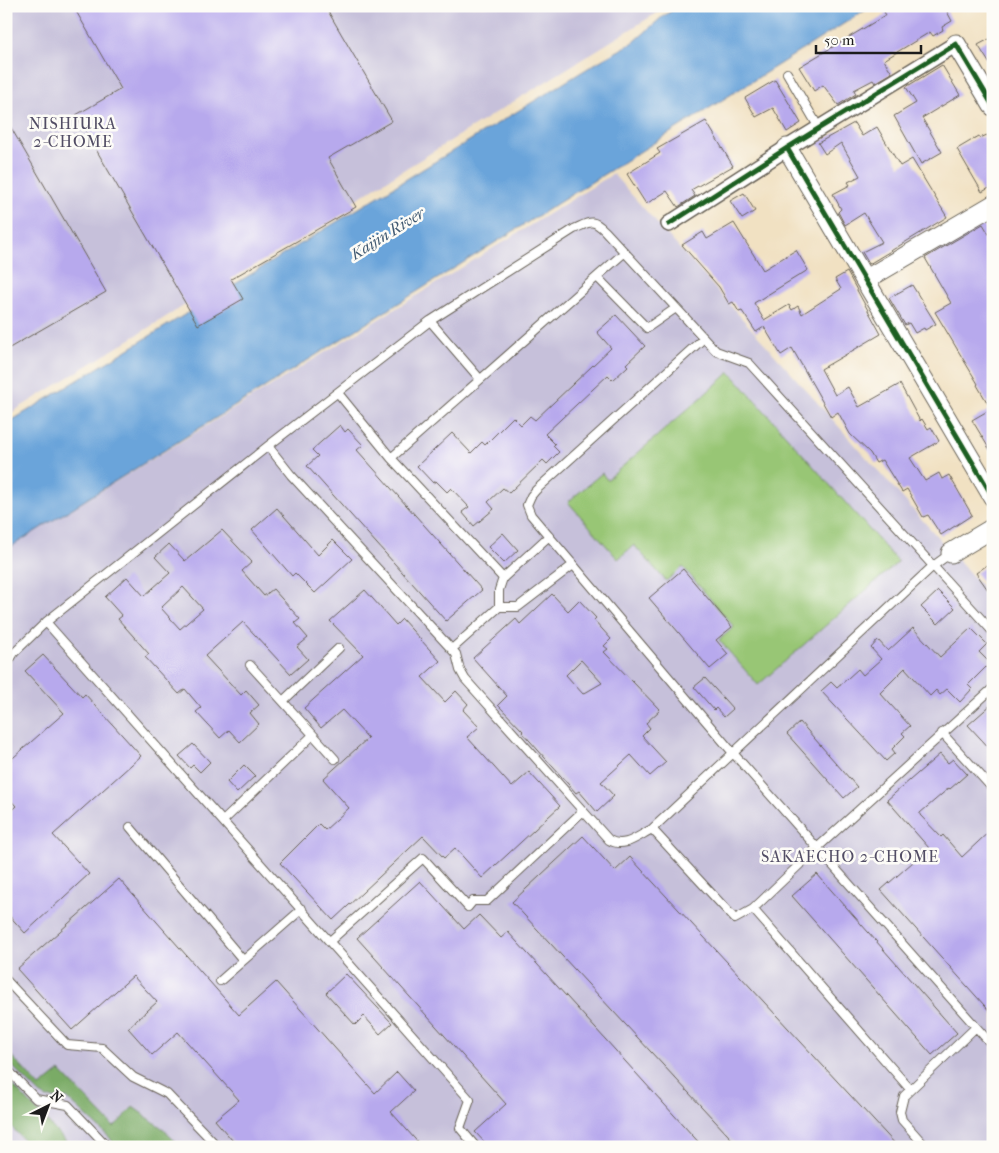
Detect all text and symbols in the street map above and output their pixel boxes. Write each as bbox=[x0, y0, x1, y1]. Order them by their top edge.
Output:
scale bar bbox=[816, 22, 922, 54]
text: 50 m bbox=[824, 31, 855, 49]
district label: NISHIURA 2-CHOME bbox=[29, 114, 117, 151]
water label: Kaijin River bbox=[346, 202, 429, 264]
district label: SAKAECHO 2-CHOME bbox=[761, 847, 939, 866]
north arrow bbox=[22, 1080, 72, 1130]
text: N bbox=[47, 1087, 66, 1107]

